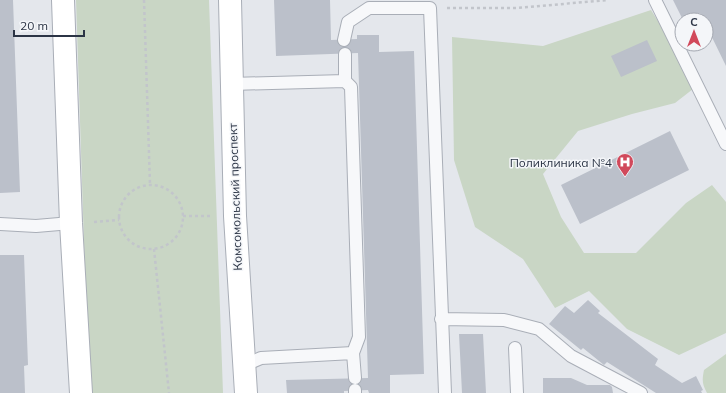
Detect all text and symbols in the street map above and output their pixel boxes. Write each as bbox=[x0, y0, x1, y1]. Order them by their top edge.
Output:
scale bar bbox=[14, 12, 84, 38]
north arrow bbox=[674, 12, 714, 52]
text: С bbox=[690, 15, 698, 29]
text: 20 m bbox=[20, 18, 48, 33]
street label: Комсомольский проспект bbox=[225, 122, 245, 271]
hospital icon: Поликлиника №4 bbox=[615, 152, 635, 177]
place label: Поликлиника №4 bbox=[510, 155, 612, 170]

